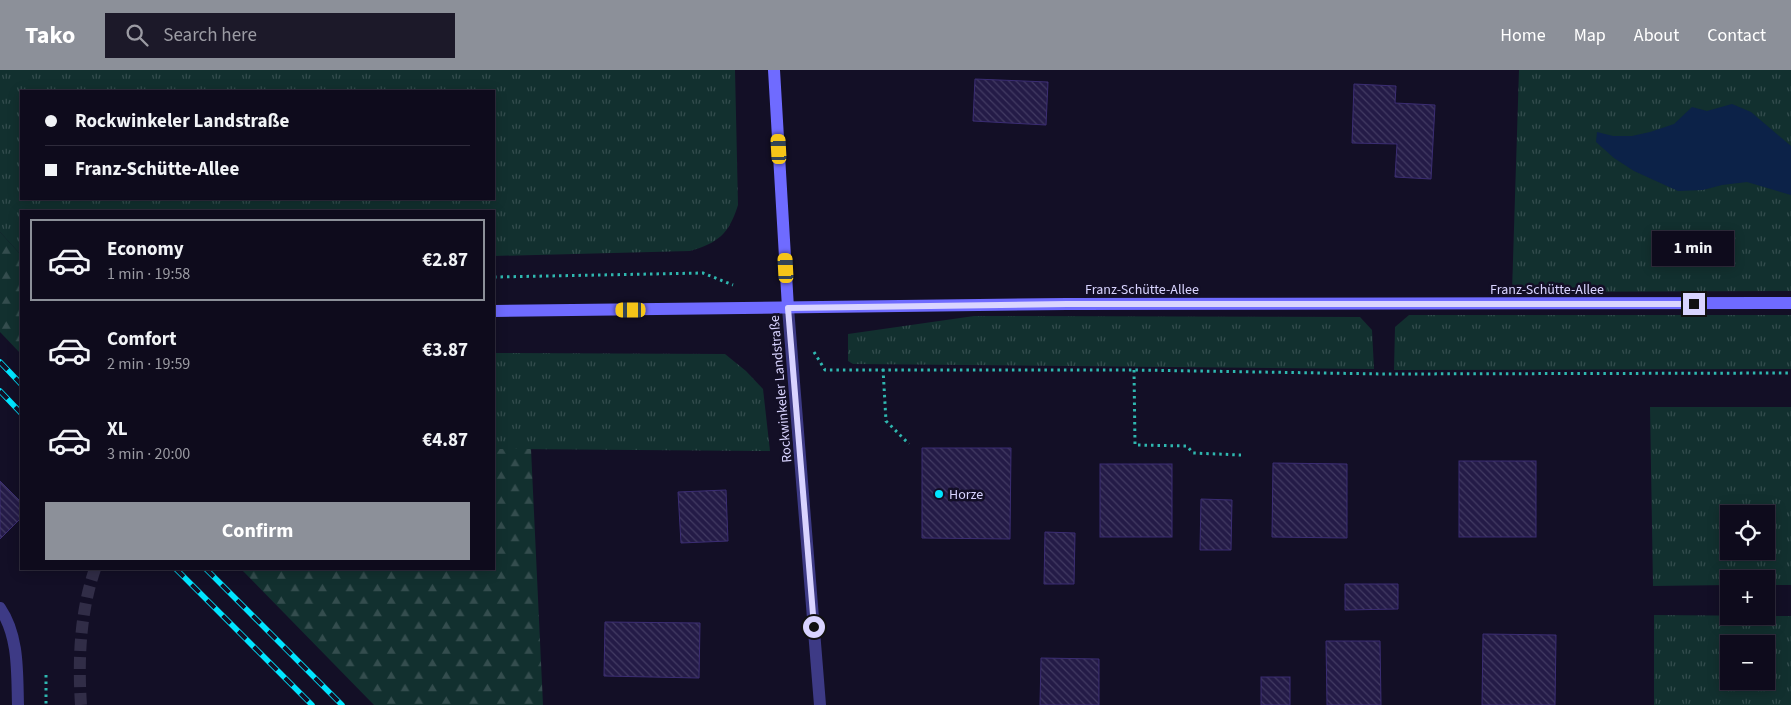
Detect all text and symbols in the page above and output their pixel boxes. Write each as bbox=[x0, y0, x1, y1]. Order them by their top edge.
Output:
search box bbox=[105, 13, 455, 58]
text: Tako bbox=[25, 18, 75, 53]
icon: search bbox=[123, 21, 151, 49]
text: Search here bbox=[163, 22, 257, 49]
text: Home bbox=[1500, 23, 1546, 48]
text: Map bbox=[1574, 23, 1606, 48]
text: About bbox=[1634, 23, 1679, 48]
text: Contact bbox=[1707, 23, 1766, 48]
text: Rockwinkeler Landstraße bbox=[75, 108, 289, 135]
car bbox=[770, 134, 787, 164]
text: Franz-Schütte-Allee bbox=[75, 156, 239, 183]
callout: 1 min bbox=[1653, 232, 1735, 266]
text: Economy bbox=[107, 236, 184, 263]
text: 1 min bbox=[1674, 237, 1712, 259]
icon: car bbox=[47, 238, 92, 283]
text: €2.87 bbox=[422, 247, 468, 274]
car bbox=[777, 253, 794, 283]
text: 1 min · 19:58 bbox=[107, 263, 190, 285]
street label: Franz-Schütte-Allee bbox=[1085, 280, 1199, 300]
street label: Franz-Schütte-Allee bbox=[1490, 280, 1604, 300]
route end bbox=[1683, 293, 1705, 315]
car bbox=[616, 303, 646, 318]
street label: Rockwinkeler Landstraße bbox=[765, 314, 797, 463]
text: Comfort bbox=[107, 326, 177, 353]
icon: car bbox=[47, 328, 92, 373]
text: €3.87 bbox=[422, 337, 468, 364]
text: 2 min · 19:59 bbox=[107, 353, 190, 375]
text: XL bbox=[107, 416, 128, 443]
icon: car bbox=[47, 418, 92, 463]
text: €4.87 bbox=[422, 427, 468, 454]
text: 3 min · 20:00 bbox=[107, 443, 190, 465]
place label: Horze bbox=[949, 485, 983, 505]
marker: Horze bbox=[933, 488, 945, 500]
button: Confirm bbox=[45, 502, 470, 560]
map controls bbox=[1720, 505, 1775, 690]
button: locate bbox=[1720, 505, 1775, 560]
button: + bbox=[1720, 570, 1775, 625]
route start bbox=[803, 616, 825, 638]
button: − bbox=[1720, 635, 1775, 690]

